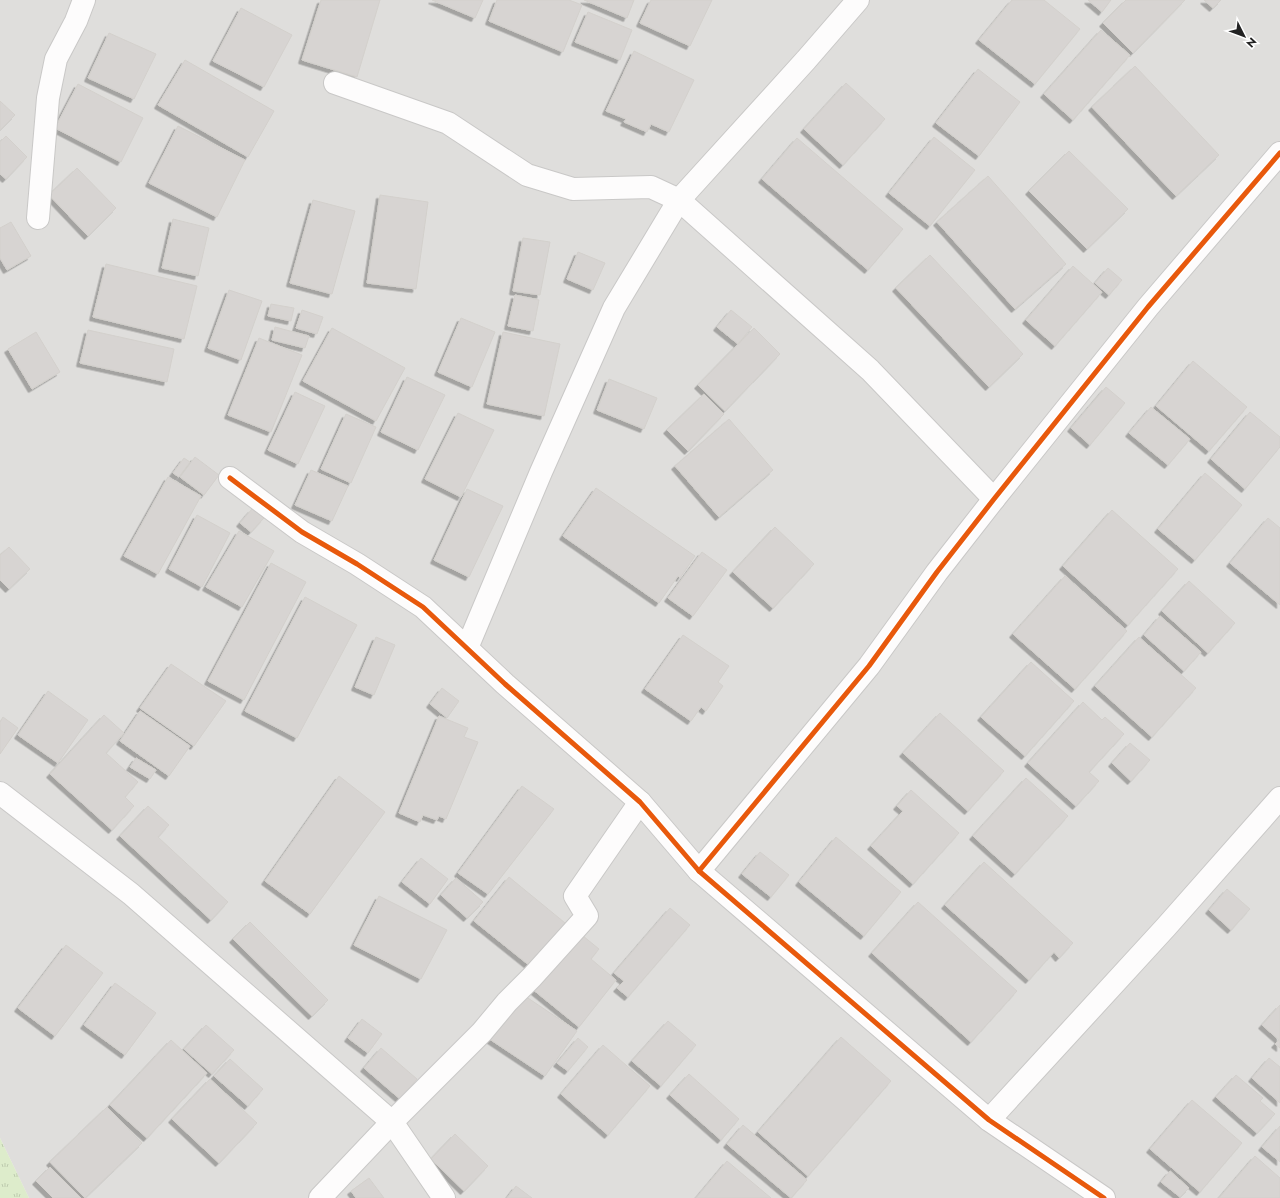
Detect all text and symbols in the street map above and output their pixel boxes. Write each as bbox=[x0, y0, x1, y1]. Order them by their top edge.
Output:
north arrow bbox=[1224, 16, 1264, 56]
text: N bbox=[1243, 34, 1260, 51]

